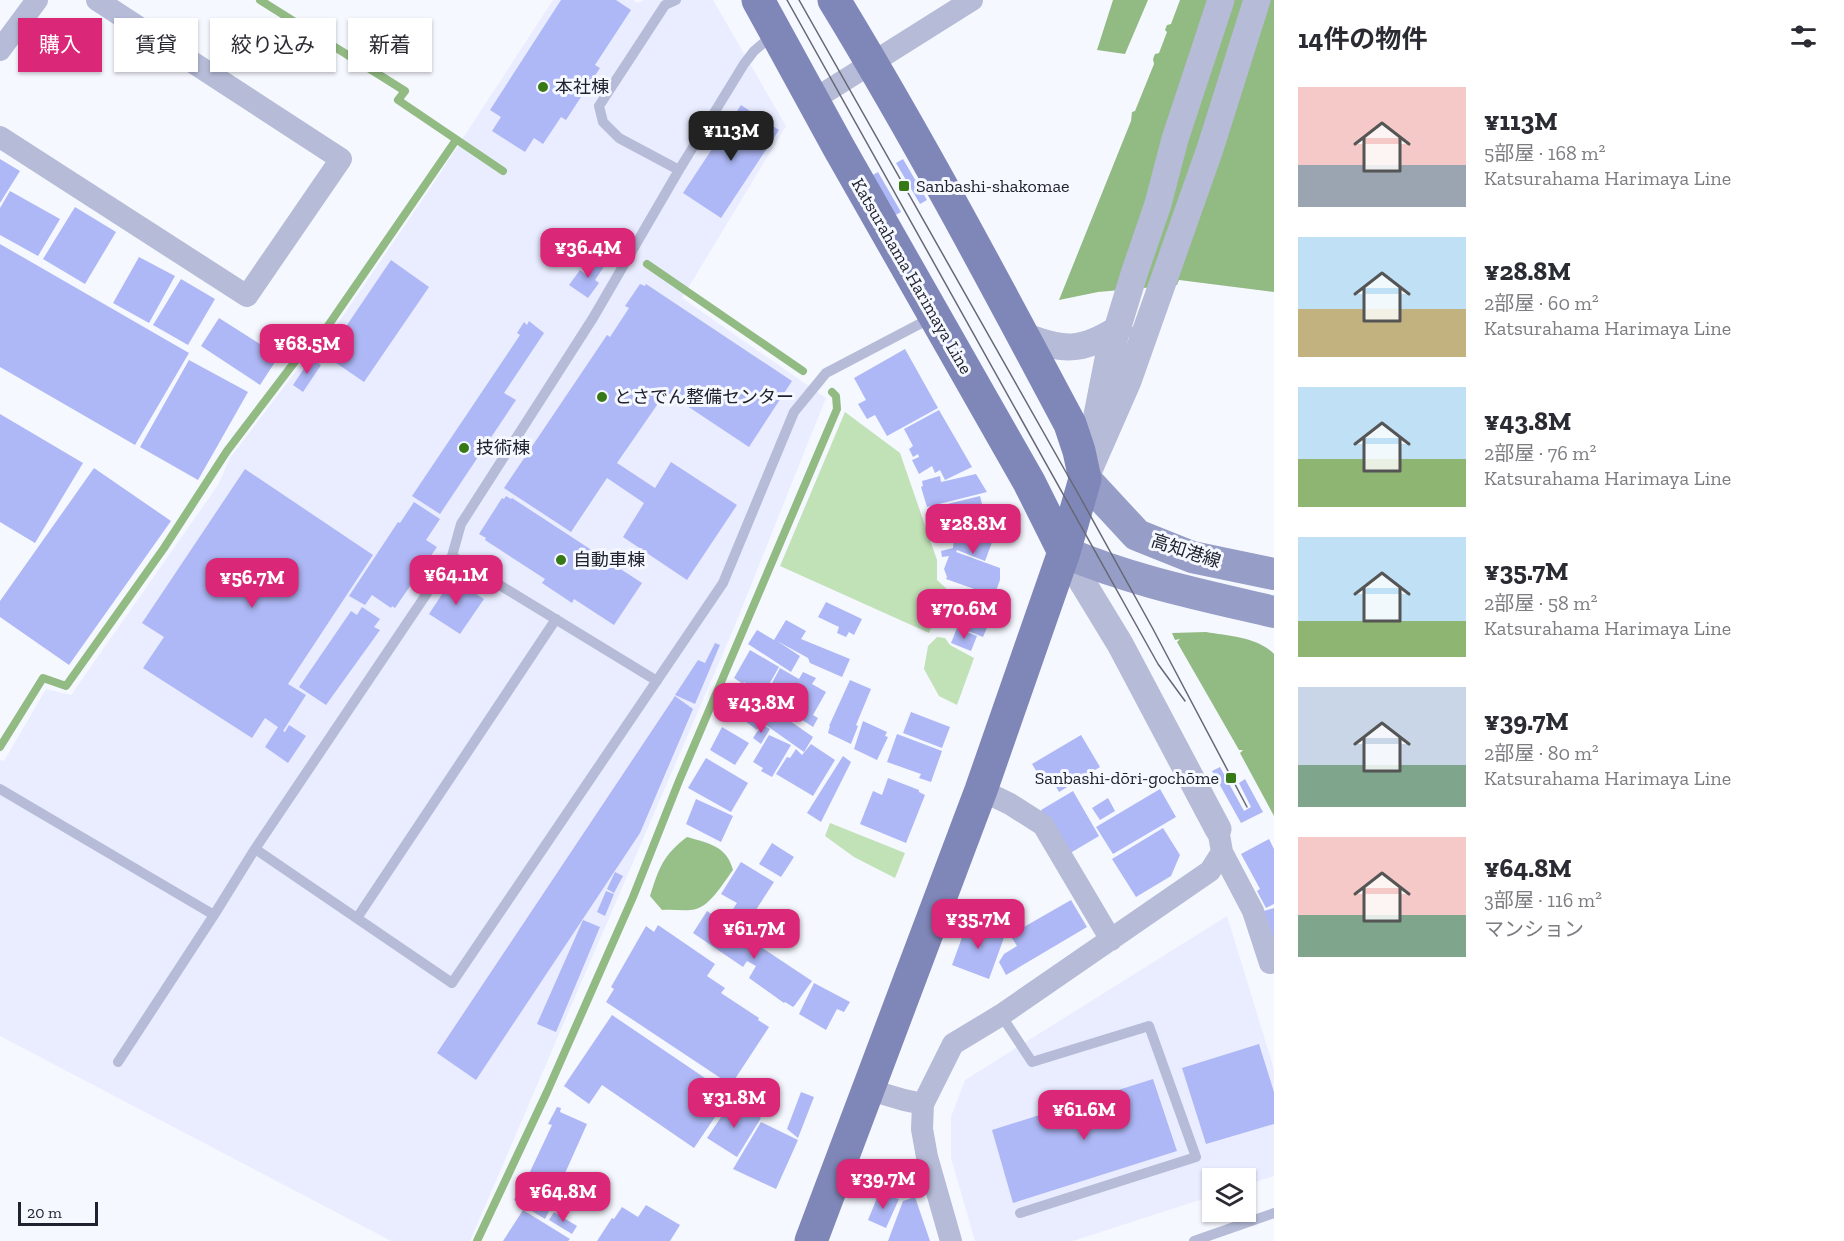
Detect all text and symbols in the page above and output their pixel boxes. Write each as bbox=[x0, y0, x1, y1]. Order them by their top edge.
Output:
chip: 購入 bbox=[18, 18, 102, 72]
chip: 賃貸 bbox=[114, 18, 198, 72]
chip: 絞り込み bbox=[210, 18, 336, 72]
chip: 新着 bbox=[348, 18, 432, 72]
icon: filters bbox=[1787, 20, 1820, 53]
text: 14件の物件 bbox=[1298, 23, 1427, 55]
place label: 本社棟 bbox=[555, 76, 609, 98]
marker: 本社棟 bbox=[536, 80, 550, 94]
text: ¥113M bbox=[1484, 105, 1558, 137]
pin: ¥113M bbox=[689, 111, 773, 162]
icon: home bbox=[1346, 111, 1418, 183]
text: ¥113M bbox=[703, 118, 759, 142]
text: 5部屋 · 168 m² bbox=[1484, 141, 1606, 165]
text: Katsurahama Harimaya Line bbox=[1484, 166, 1731, 190]
street label: Katsurahama Harimaya Line bbox=[847, 174, 977, 378]
place label: Sanbashi-shakomae bbox=[916, 175, 1070, 197]
marker: Sanbashi-shakomae bbox=[897, 179, 911, 193]
pin: ¥36.4M bbox=[539, 228, 637, 279]
text: ¥36.4M bbox=[554, 235, 622, 259]
text: ¥28.8M bbox=[1484, 255, 1571, 287]
icon: home bbox=[1346, 261, 1418, 333]
text: 2部屋 · 60 m² bbox=[1484, 291, 1599, 315]
text: Katsurahama Harimaya Line bbox=[1484, 316, 1731, 340]
pin: ¥68.5M bbox=[258, 324, 356, 375]
text: ¥68.5M bbox=[274, 331, 340, 355]
place label: とさでん整備センター bbox=[614, 386, 794, 408]
marker: とさでん整備センター bbox=[595, 390, 609, 404]
text: ¥43.8M bbox=[1484, 405, 1572, 437]
icon: home bbox=[1346, 411, 1418, 483]
place label: 技術棟 bbox=[476, 437, 530, 459]
marker: 技術棟 bbox=[457, 441, 471, 455]
text: 2部屋 · 76 m² bbox=[1484, 441, 1597, 465]
text: Katsurahama Harimaya Line bbox=[1484, 466, 1731, 490]
pin: ¥28.8M bbox=[924, 504, 1022, 555]
text: ¥28.8M bbox=[940, 511, 1006, 535]
street label: 高知港線 bbox=[1148, 529, 1224, 573]
place label: 自動車棟 bbox=[573, 549, 645, 571]
marker: 自動車棟 bbox=[554, 553, 568, 567]
pin: ¥64.1M bbox=[407, 555, 505, 606]
text: ¥35.7M bbox=[1484, 555, 1568, 587]
pin: ¥56.7M bbox=[203, 558, 301, 609]
icon: home bbox=[1346, 561, 1418, 633]
text: ¥64.1M bbox=[424, 562, 488, 586]
text: ¥56.7M bbox=[220, 565, 284, 589]
pin: ¥70.6M bbox=[915, 589, 1013, 640]
text: 2部屋 · 58 m² bbox=[1484, 591, 1598, 615]
text: ¥70.6M bbox=[931, 596, 997, 620]
text: Katsurahama Harimaya Line bbox=[1484, 616, 1731, 640]
pin: ¥43.8M bbox=[712, 683, 810, 734]
text: ¥43.8M bbox=[727, 690, 795, 714]
text: ¥39.7M bbox=[1484, 705, 1569, 737]
icon: home bbox=[1346, 711, 1418, 783]
text: 2部屋 · 80 m² bbox=[1484, 741, 1599, 765]
text: Katsurahama Harimaya Line bbox=[1484, 766, 1731, 790]
place label: Sanbashi-dōri-gochōme bbox=[1035, 767, 1219, 789]
marker: Sanbashi-dōri-gochōme bbox=[1224, 771, 1238, 785]
text: ¥64.8M bbox=[1484, 852, 1572, 884]
icon: home bbox=[1346, 861, 1418, 933]
text: 3部屋 · 116 m² bbox=[1484, 888, 1602, 912]
pin: ¥35.7M bbox=[929, 899, 1027, 950]
text: ¥35.7M bbox=[946, 906, 1010, 930]
pin: ¥61.7M bbox=[705, 909, 803, 960]
text: ¥61.7M bbox=[723, 916, 785, 940]
text: マンション bbox=[1484, 917, 1584, 941]
pin: ¥31.8M bbox=[685, 1078, 783, 1129]
text: ¥31.8M bbox=[702, 1085, 766, 1109]
pin: ¥61.6M bbox=[1035, 1090, 1133, 1141]
text: ¥61.6M bbox=[1052, 1097, 1116, 1121]
pin: ¥39.7M bbox=[834, 1159, 932, 1210]
text: ¥39.7M bbox=[850, 1166, 916, 1190]
map controls bbox=[1202, 1168, 1256, 1222]
button: layers bbox=[1202, 1168, 1256, 1222]
pin: ¥64.8M bbox=[514, 1172, 612, 1223]
text: ¥64.8M bbox=[529, 1179, 597, 1203]
scale bar bbox=[18, 1199, 98, 1226]
text: 20 m bbox=[27, 1203, 62, 1222]

